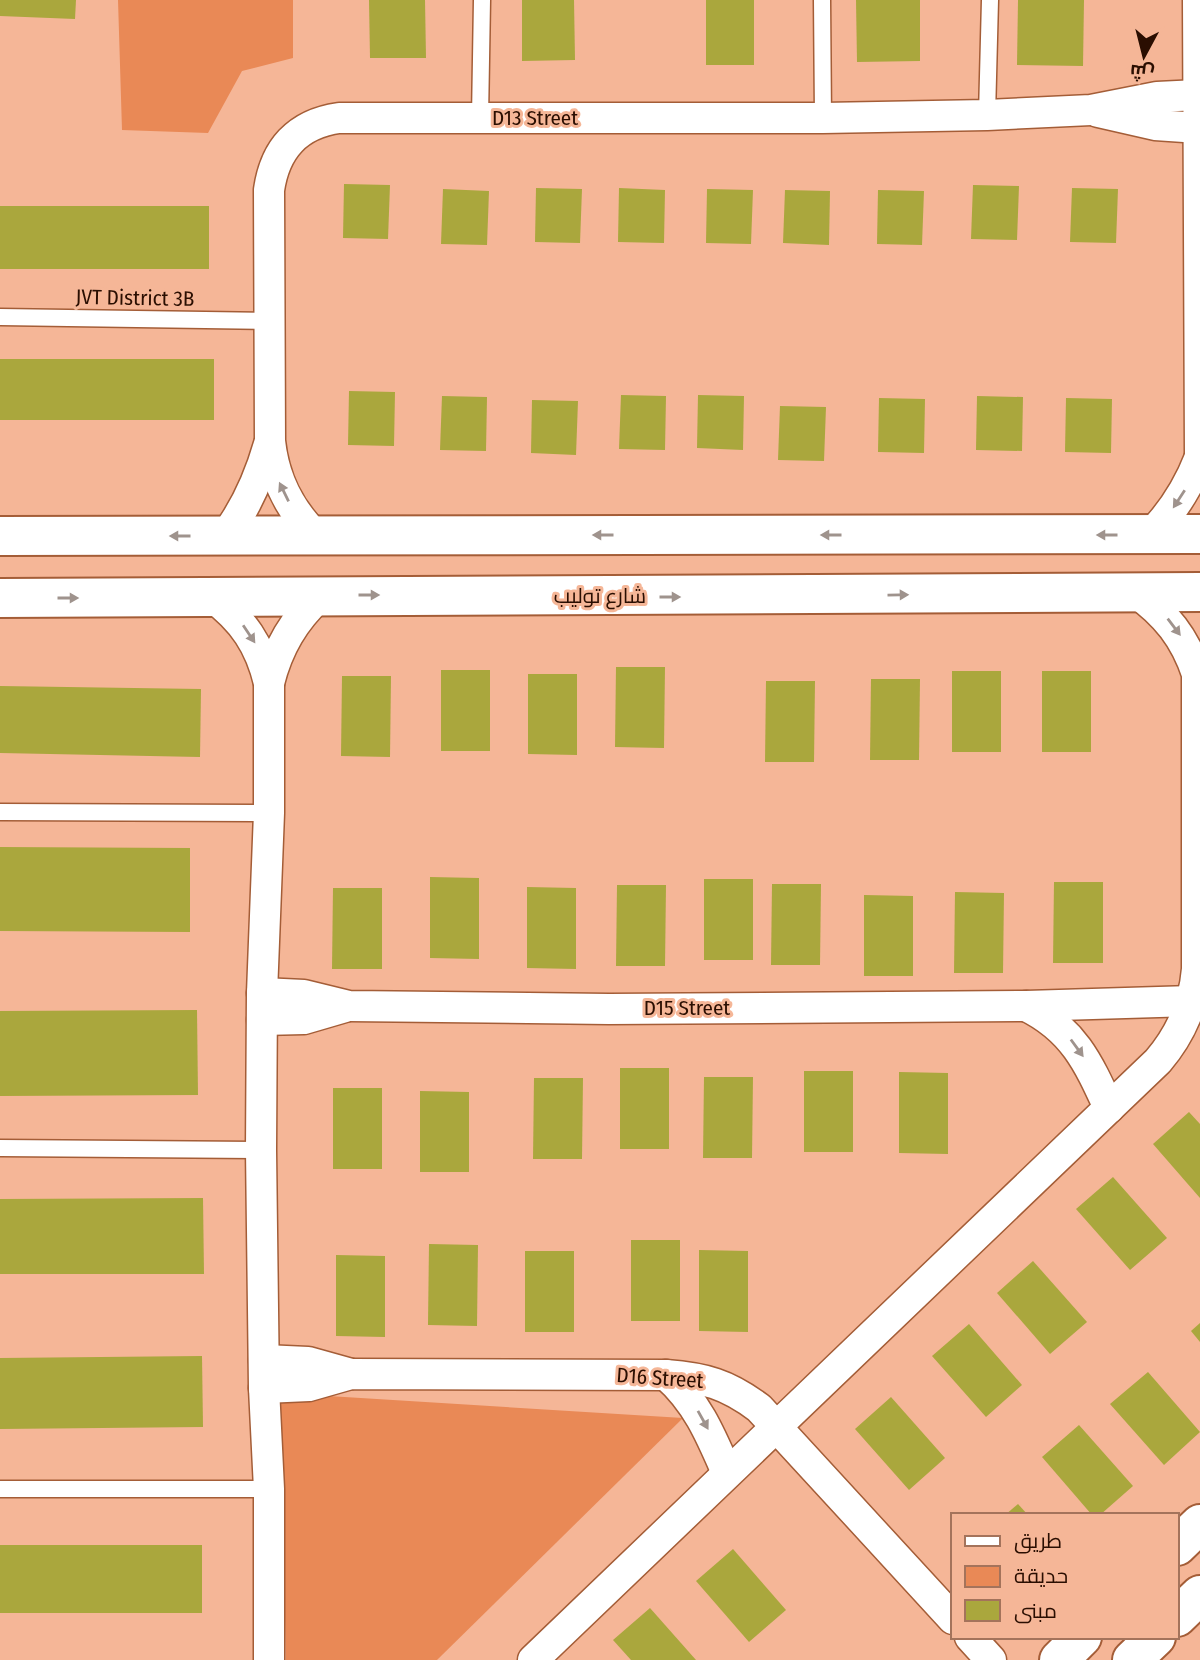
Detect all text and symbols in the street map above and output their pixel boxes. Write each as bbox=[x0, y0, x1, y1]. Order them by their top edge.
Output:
north arrow bbox=[1109, 21, 1179, 91]
text: ش bbox=[1128, 59, 1155, 85]
street label: D13 Street bbox=[492, 105, 578, 131]
street label: JVT District 3B bbox=[75, 284, 195, 312]
one-way arrow bbox=[279, 482, 290, 502]
one-way arrow bbox=[1173, 489, 1186, 509]
one-way arrow bbox=[592, 529, 614, 541]
one-way arrow bbox=[820, 529, 842, 541]
one-way arrow bbox=[1096, 529, 1118, 541]
one-way arrow bbox=[169, 530, 191, 542]
street label: شارع توليب bbox=[554, 583, 646, 610]
one-way arrow bbox=[887, 589, 909, 600]
one-way arrow bbox=[358, 590, 380, 601]
one-way arrow bbox=[659, 591, 681, 603]
one-way arrow bbox=[57, 592, 79, 604]
one-way arrow bbox=[1166, 618, 1181, 636]
one-way arrow bbox=[243, 624, 256, 644]
street label: D15 Street bbox=[644, 995, 730, 1021]
one-way arrow bbox=[1070, 1039, 1084, 1057]
street label: D16 Street bbox=[616, 1362, 704, 1394]
one-way arrow bbox=[697, 1411, 709, 1430]
legend bbox=[951, 1513, 1179, 1639]
text: طريق bbox=[1014, 1528, 1062, 1554]
text: حديقة bbox=[1014, 1563, 1068, 1589]
text: مبنى bbox=[1014, 1598, 1057, 1624]

